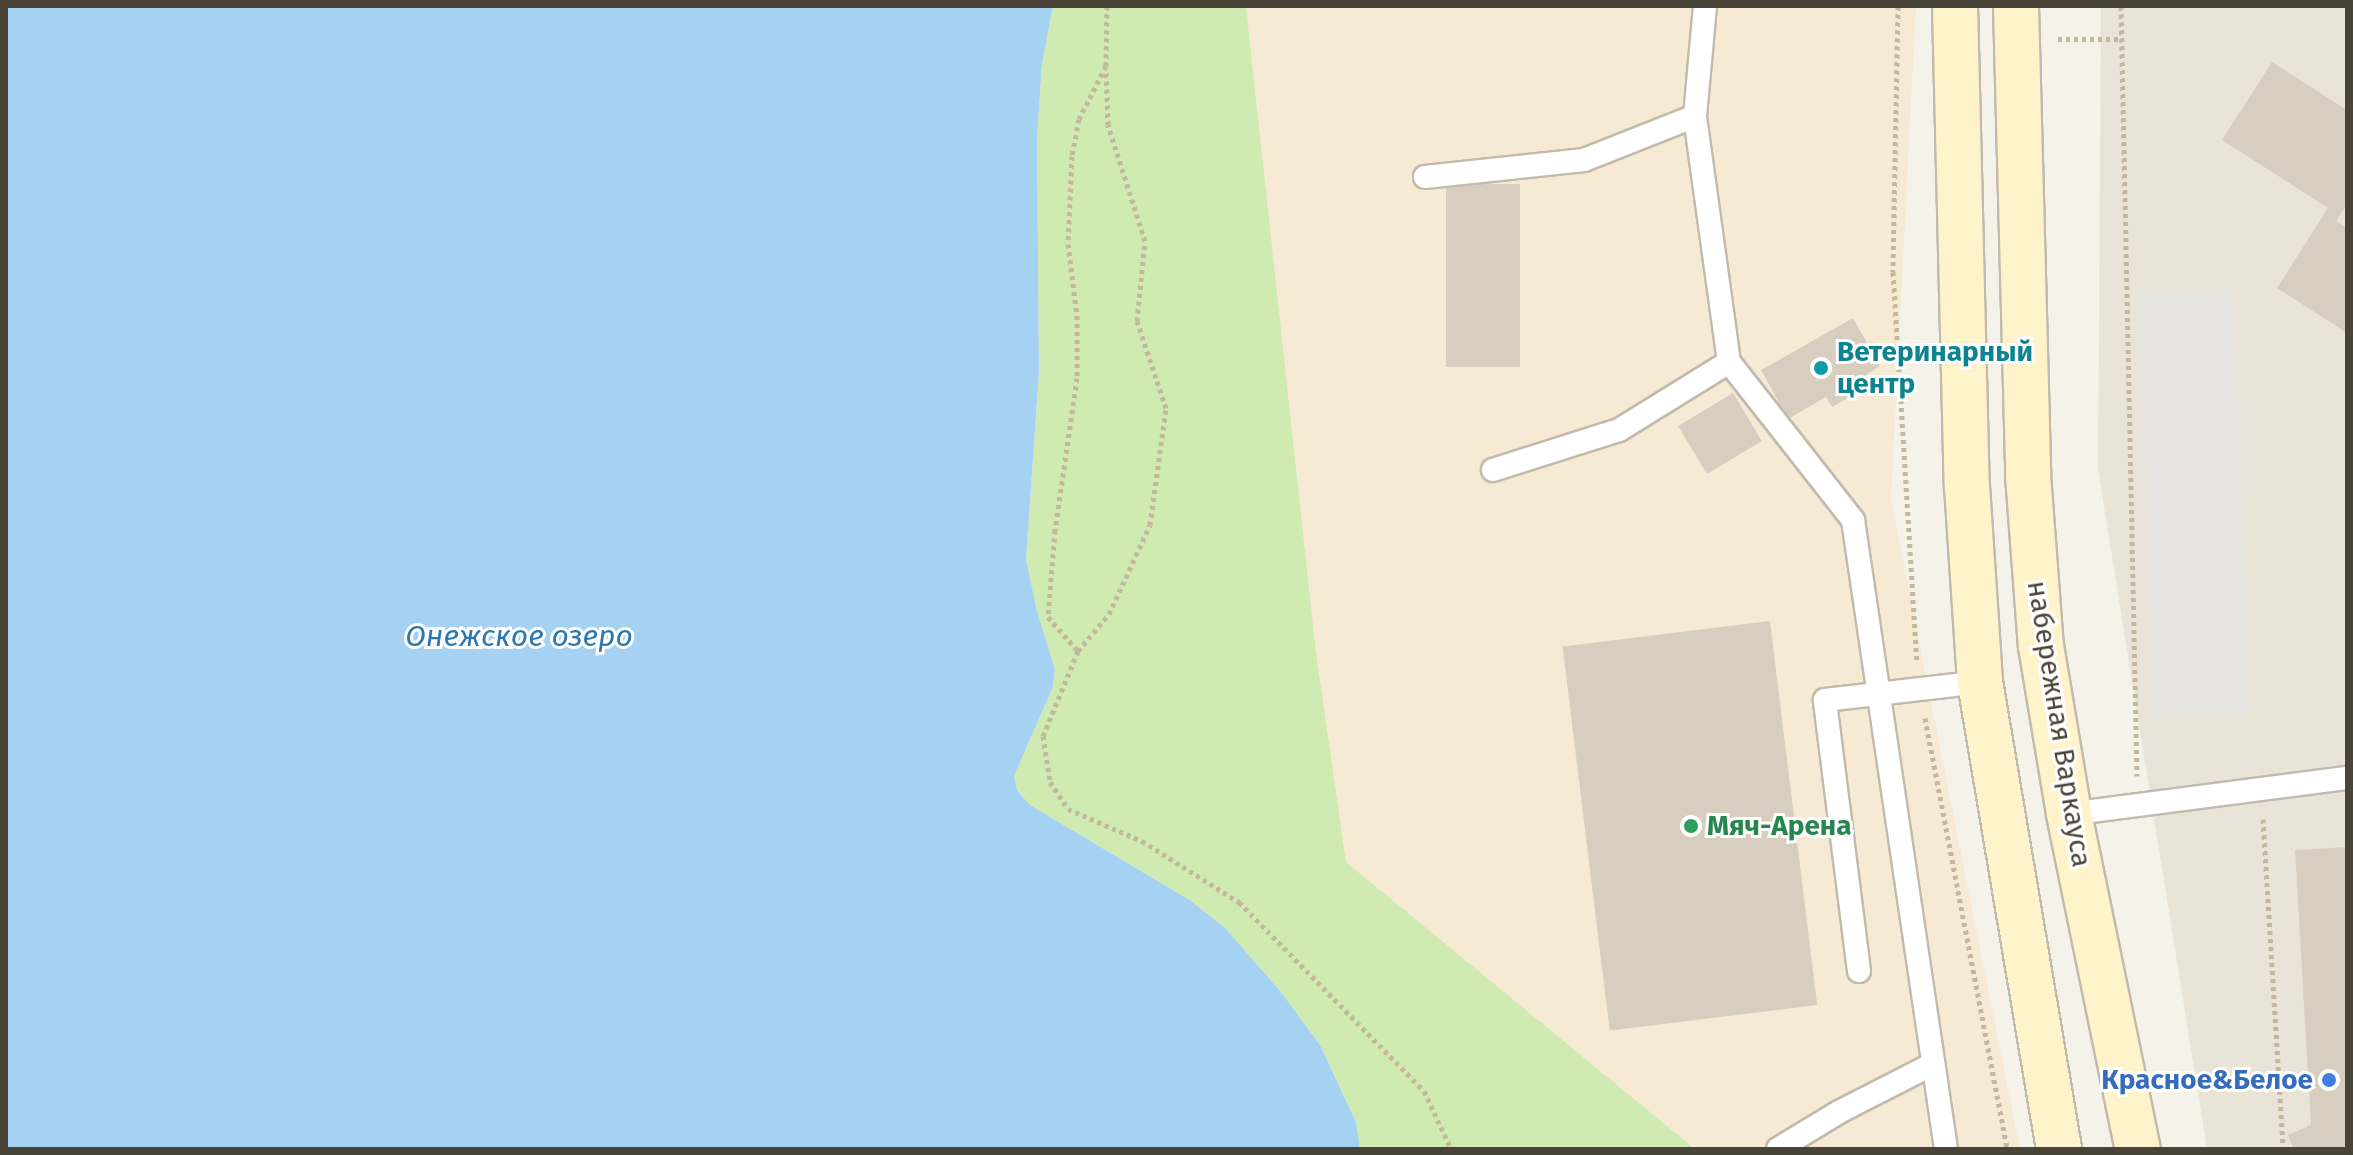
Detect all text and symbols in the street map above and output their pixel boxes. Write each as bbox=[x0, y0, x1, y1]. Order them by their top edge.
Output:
place label: Ветеринарный центр bbox=[1837, 335, 2033, 401]
marker: Ветеринарный центр bbox=[1812, 359, 1830, 377]
street label: набережная Варкауса bbox=[2020, 578, 2098, 870]
water label: Онежское озеро bbox=[405, 618, 633, 654]
place label: Мяч-Арена bbox=[1707, 809, 1852, 843]
marker: Мяч-Арена bbox=[1682, 817, 1700, 835]
place label: Красное&Белое bbox=[2101, 1063, 2313, 1097]
marker: Красное&Белое bbox=[2320, 1071, 2338, 1089]

